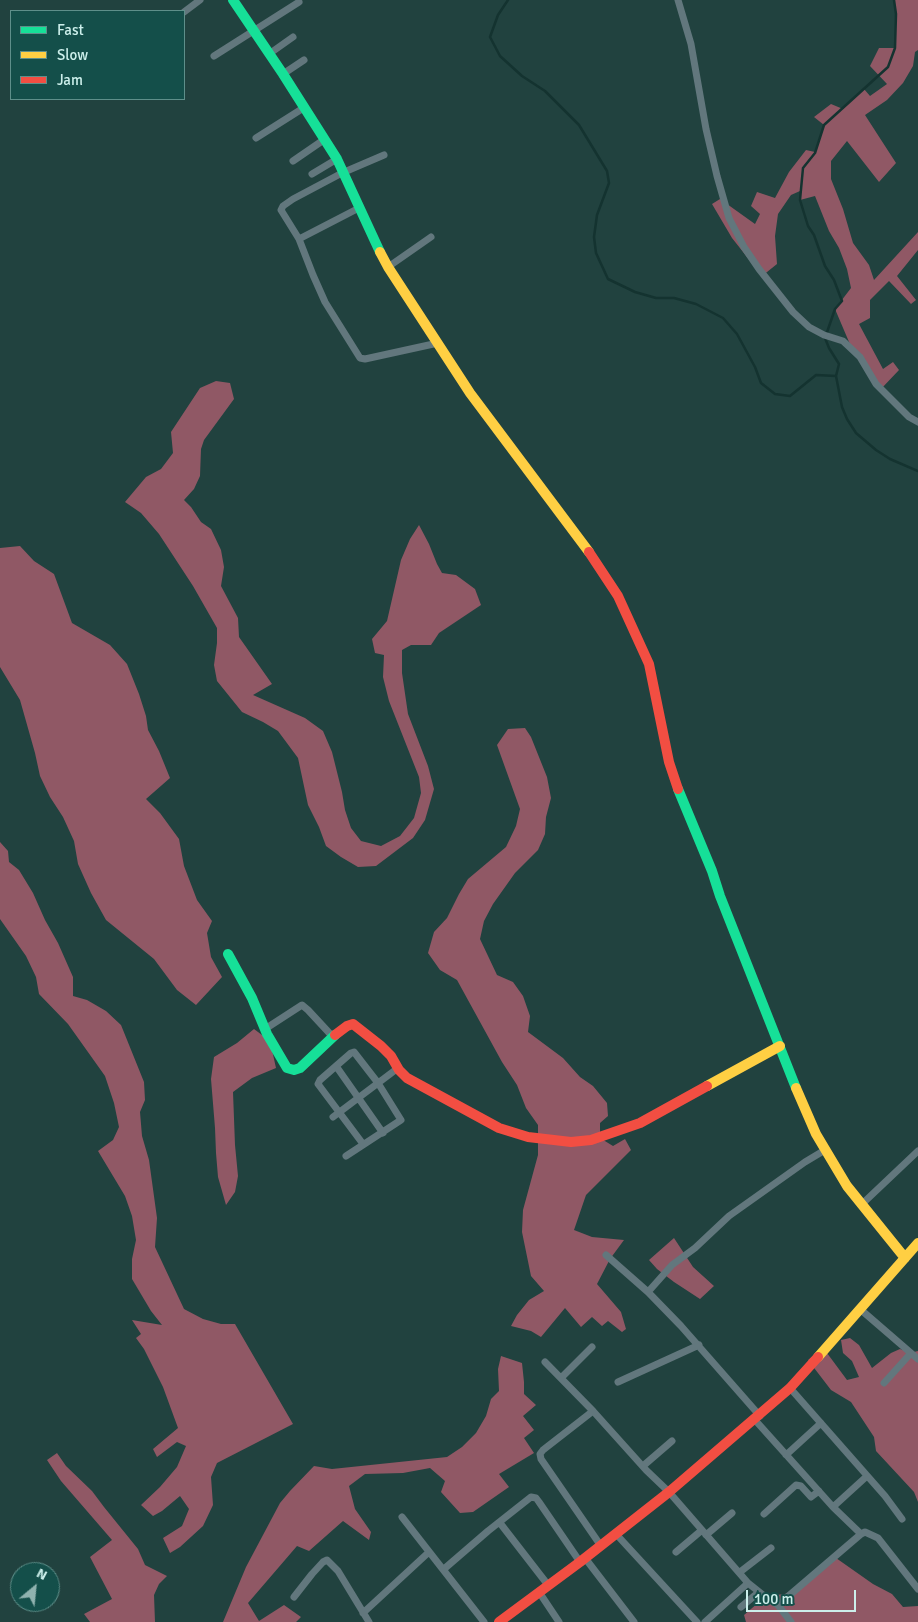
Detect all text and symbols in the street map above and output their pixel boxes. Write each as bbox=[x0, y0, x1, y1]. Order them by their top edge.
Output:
legend bbox=[10, 10, 185, 100]
text: Fast bbox=[57, 21, 84, 39]
text: Slow bbox=[57, 46, 88, 64]
text: Jam bbox=[57, 71, 83, 89]
north arrow bbox=[10, 1562, 60, 1612]
text: N bbox=[34, 1564, 50, 1584]
scale bar bbox=[748, 1580, 858, 1612]
text: 100 m bbox=[754, 1590, 794, 1608]

